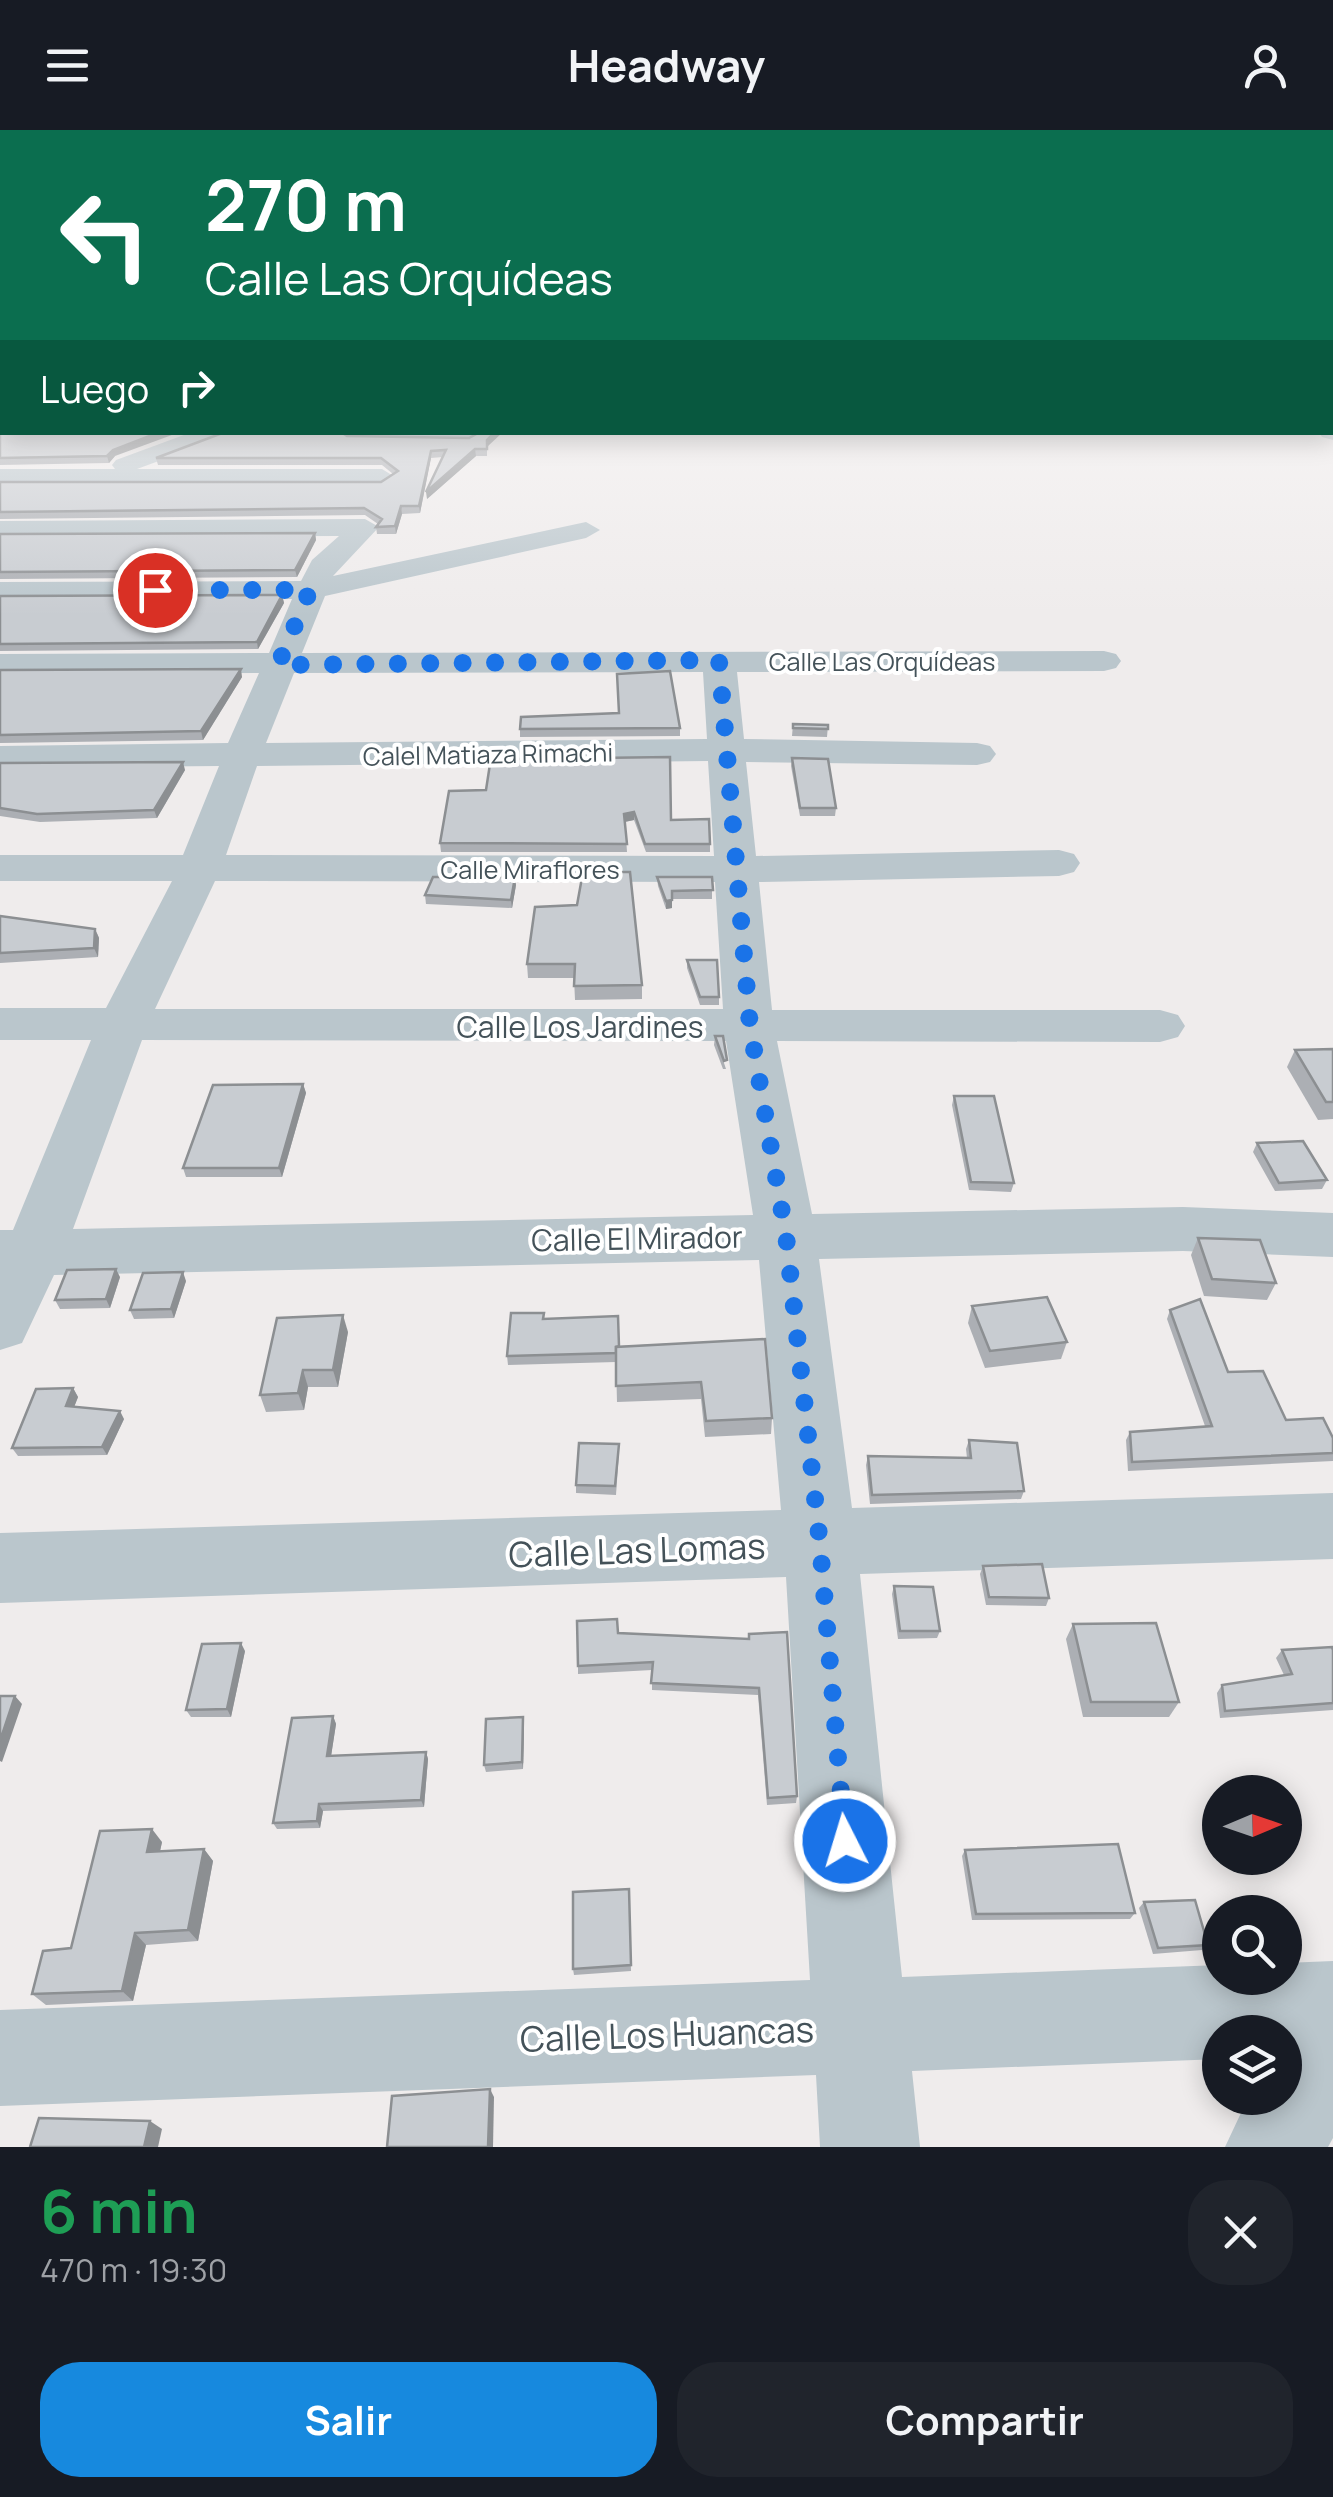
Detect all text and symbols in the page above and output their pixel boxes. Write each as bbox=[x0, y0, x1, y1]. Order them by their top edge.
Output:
text: Headway bbox=[568, 34, 765, 96]
icon: menu bbox=[40, 38, 95, 93]
icon: person bbox=[1238, 38, 1293, 93]
text: 270 m bbox=[205, 156, 407, 252]
icon: left bbox=[40, 170, 170, 300]
text: Calle Las Orquídeas bbox=[205, 247, 613, 309]
icon: right bbox=[169, 360, 224, 415]
text: Luego bbox=[40, 362, 149, 414]
pin bbox=[113, 548, 198, 633]
icon: arrive bbox=[128, 563, 183, 618]
street label: Calle Las Orquídeas bbox=[769, 644, 995, 679]
street label: Calel Matiaza Rimachi bbox=[363, 734, 613, 774]
street label: Calle Miraflores bbox=[440, 852, 620, 887]
street label: Calle Los Jardines bbox=[456, 1006, 704, 1047]
street label: Calle El Mirador bbox=[531, 1216, 743, 1260]
street label: Calle Las Lomas bbox=[508, 1522, 766, 1578]
north arrow bbox=[1202, 1775, 1302, 1875]
map controls bbox=[1202, 1775, 1302, 2115]
position arrow bbox=[793, 1789, 897, 1893]
button: search bbox=[1202, 1895, 1302, 1995]
street label: Calle Los Huancas bbox=[519, 2005, 815, 2063]
button: layers bbox=[1202, 2015, 1302, 2115]
text: 6 min bbox=[40, 2169, 198, 2251]
button: close bbox=[1188, 2180, 1293, 2285]
text: 470 m · 19:30 bbox=[40, 2248, 227, 2292]
button: Salir bbox=[40, 2362, 657, 2477]
button: Compartir bbox=[677, 2362, 1293, 2477]

